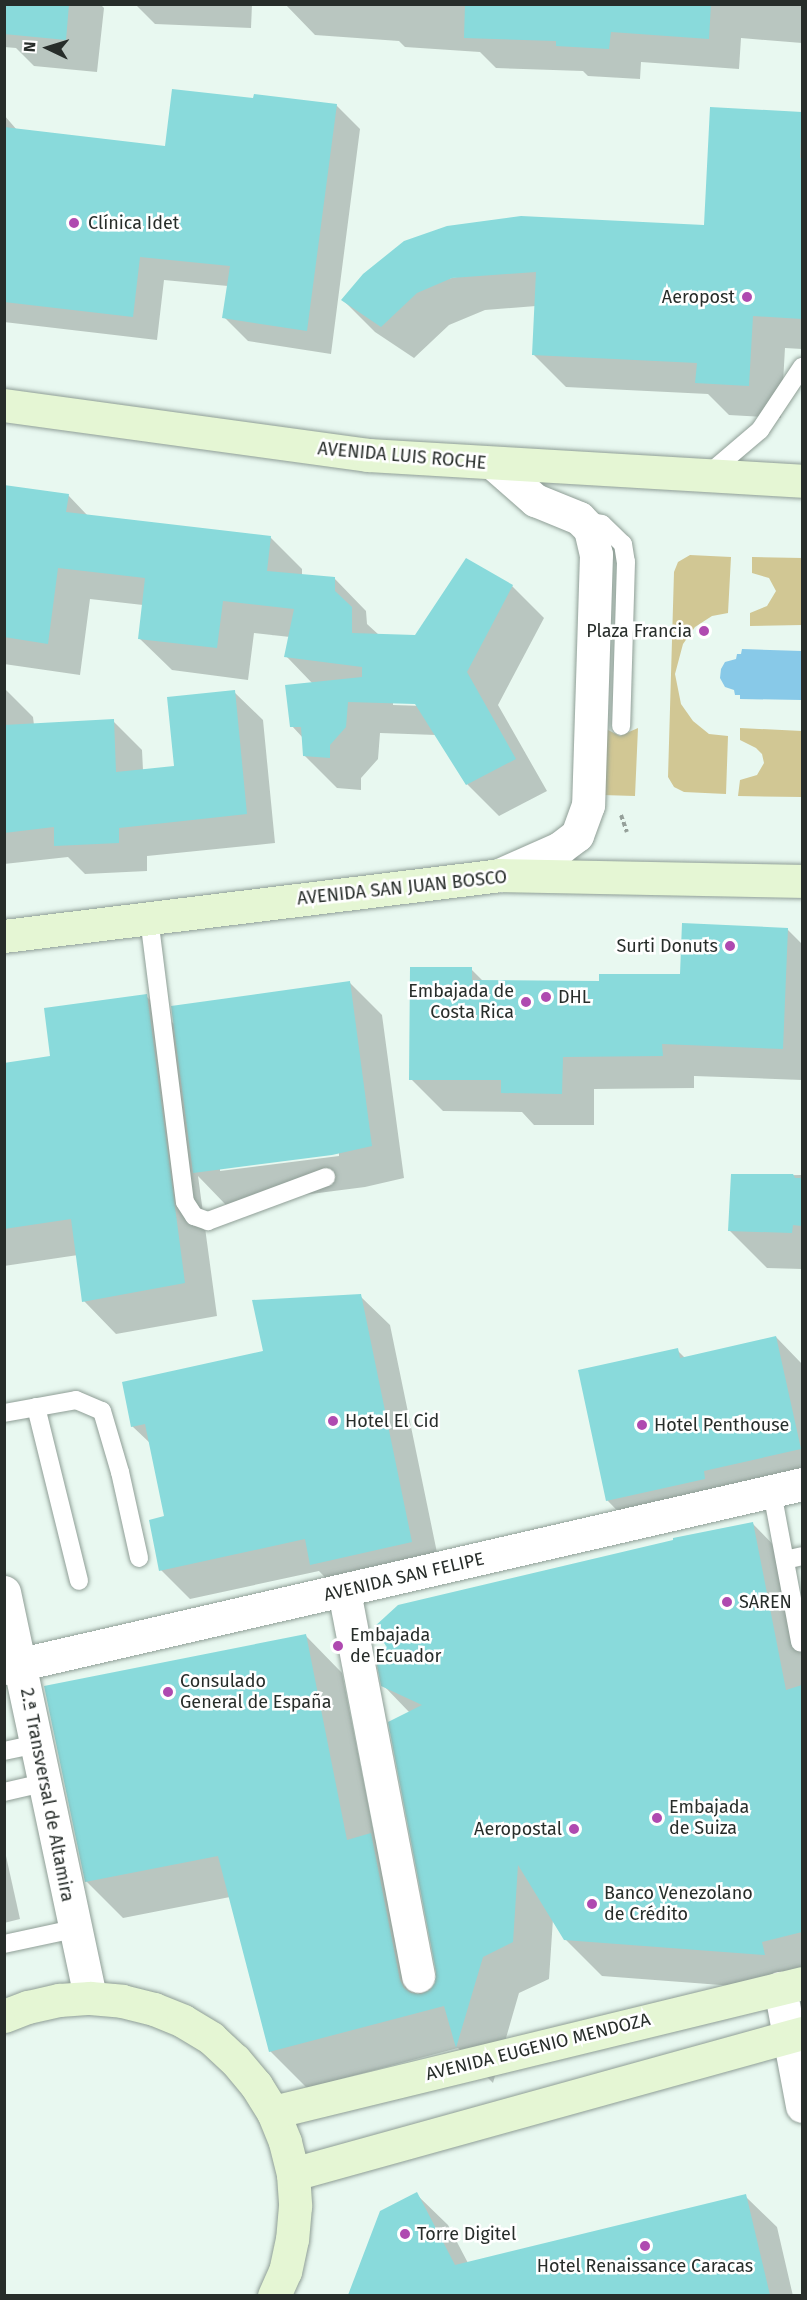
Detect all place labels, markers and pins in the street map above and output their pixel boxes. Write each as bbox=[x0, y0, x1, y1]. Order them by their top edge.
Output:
place label: Clínica Idet bbox=[88, 212, 179, 234]
marker: Clínica Idet bbox=[65, 214, 83, 232]
place label: Aeropost bbox=[662, 286, 735, 308]
marker: Aeropost bbox=[740, 290, 754, 304]
place label: Plaza Francia bbox=[586, 620, 692, 642]
marker: Plaza Francia bbox=[697, 624, 711, 638]
place label: Surti Donuts bbox=[616, 935, 718, 957]
marker: Surti Donuts bbox=[723, 939, 737, 953]
place label: Embajada de Costa Rica bbox=[408, 981, 514, 1024]
place label: DHL bbox=[558, 986, 591, 1008]
marker: DHL bbox=[539, 990, 553, 1004]
marker: Embajada de Costa Rica bbox=[519, 995, 533, 1009]
place label: Hotel El Cid bbox=[345, 1410, 439, 1432]
marker: Hotel El Cid bbox=[326, 1414, 340, 1428]
place label: Hotel Penthouse bbox=[654, 1414, 789, 1436]
marker: Hotel Penthouse bbox=[635, 1418, 649, 1432]
place label: SAREN bbox=[739, 1591, 792, 1613]
marker: SAREN bbox=[720, 1595, 734, 1609]
place label: Embajada de Ecuador bbox=[350, 1625, 442, 1668]
marker: Embajada de Ecuador bbox=[331, 1639, 345, 1653]
place label: Consulado General de España bbox=[180, 1671, 331, 1714]
marker: Consulado General de España bbox=[161, 1685, 175, 1699]
place label: Embajada de Suiza bbox=[669, 1797, 749, 1840]
marker: Embajada de Suiza bbox=[650, 1811, 664, 1825]
place label: Aeropostal bbox=[474, 1818, 562, 1840]
marker: Aeropostal bbox=[567, 1822, 581, 1836]
place label: Banco Venezolano de Crédito bbox=[604, 1883, 753, 1926]
marker: Banco Venezolano de Crédito bbox=[585, 1897, 599, 1911]
place label: Torre Digitel bbox=[417, 2223, 516, 2245]
marker: Torre Digitel bbox=[398, 2227, 412, 2241]
marker: Hotel Renaissance Caracas bbox=[638, 2239, 652, 2253]
place label: Hotel Renaissance Caracas bbox=[537, 2255, 753, 2277]

